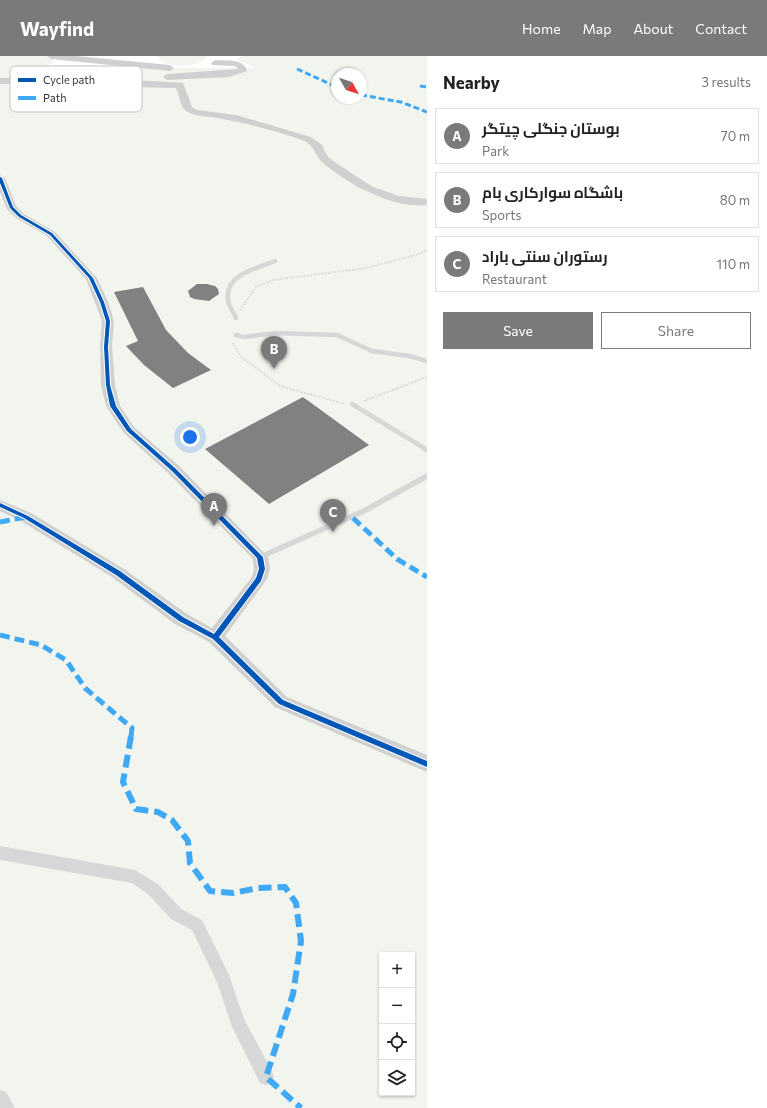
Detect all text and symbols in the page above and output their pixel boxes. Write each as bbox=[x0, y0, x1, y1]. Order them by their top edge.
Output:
text: Wayfind bbox=[20, 17, 94, 40]
text: Home bbox=[522, 20, 561, 37]
text: Map bbox=[583, 20, 611, 37]
text: About bbox=[633, 20, 673, 37]
text: Contact bbox=[695, 20, 747, 37]
legend bbox=[10, 66, 142, 112]
north arrow bbox=[331, 68, 367, 104]
text: Nearby bbox=[443, 72, 500, 93]
text: Cycle path bbox=[43, 73, 95, 86]
text: 3 results bbox=[702, 74, 751, 90]
text: Path bbox=[43, 91, 66, 104]
text: بوستان جنگلی چیتگر bbox=[482, 119, 620, 137]
text: A bbox=[452, 128, 462, 144]
text: 70 m bbox=[721, 128, 750, 144]
text: Park bbox=[482, 143, 509, 159]
text: باشگاه سوارکاری بام bbox=[482, 183, 623, 201]
text: B bbox=[453, 192, 461, 208]
text: 80 m bbox=[720, 192, 750, 208]
text: Sports bbox=[482, 207, 522, 223]
text: رستوران سنتی باراد bbox=[482, 247, 608, 265]
text: C bbox=[453, 256, 461, 272]
text: 110 m bbox=[717, 256, 750, 272]
text: Restaurant bbox=[482, 271, 547, 287]
button: Save bbox=[443, 312, 593, 349]
button: Share bbox=[601, 312, 751, 349]
pin: B bbox=[261, 336, 287, 369]
your location bbox=[180, 427, 200, 447]
pin: A bbox=[201, 493, 227, 526]
pin: C bbox=[320, 499, 346, 532]
map controls bbox=[379, 952, 415, 1096]
button: + bbox=[379, 952, 415, 988]
button: − bbox=[379, 988, 415, 1024]
button: locate bbox=[379, 1024, 415, 1060]
button: layers bbox=[379, 1060, 415, 1096]

